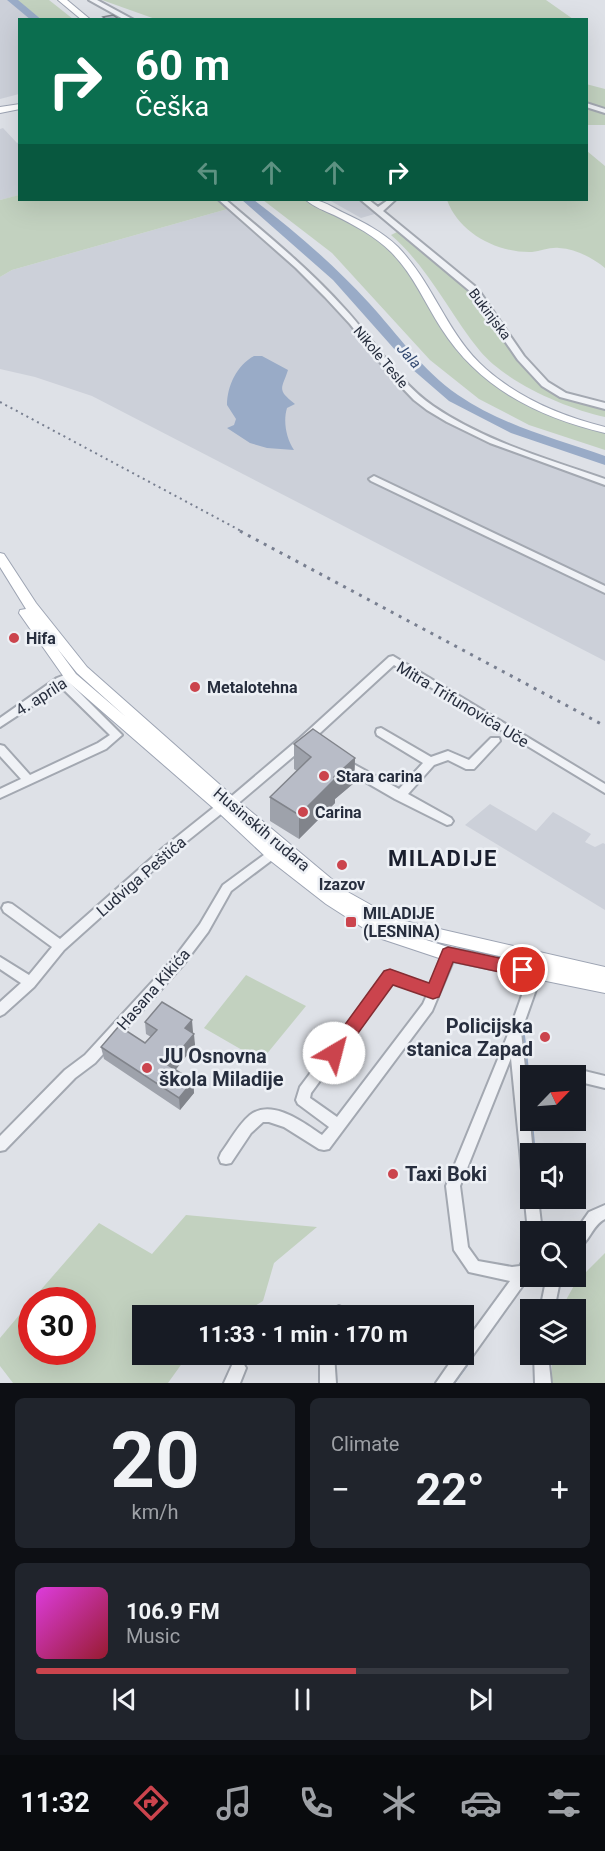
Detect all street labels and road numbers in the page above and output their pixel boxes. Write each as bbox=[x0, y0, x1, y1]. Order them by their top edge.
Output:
street label: Bukinjska bbox=[466, 285, 514, 343]
street label: Nikole Tesle bbox=[351, 323, 411, 391]
street label: Mitra Trifunovića Uče bbox=[393, 657, 532, 751]
street label: 4. aprila bbox=[12, 673, 70, 720]
street label: Husinskih rudara bbox=[210, 784, 314, 875]
street label: Ludviga Peštića bbox=[93, 832, 190, 920]
street label: Hasana Kikića bbox=[113, 945, 194, 1034]

